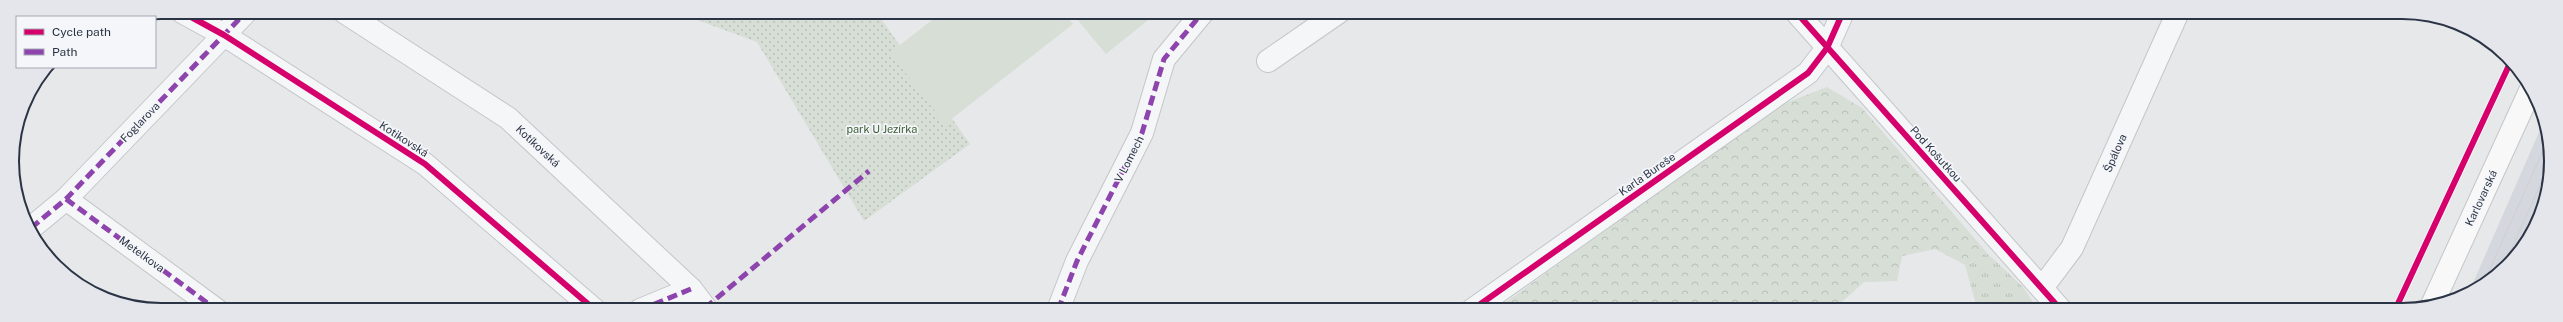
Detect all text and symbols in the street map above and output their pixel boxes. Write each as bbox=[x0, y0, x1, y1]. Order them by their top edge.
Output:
legend bbox=[16, 16, 156, 68]
text: Cycle path bbox=[52, 25, 111, 39]
text: Path bbox=[52, 45, 78, 59]
street label: Foglarova bbox=[118, 100, 162, 144]
street label: Kotikovská bbox=[378, 119, 430, 159]
street label: Kotíkovská bbox=[514, 123, 562, 169]
park label: park U Jezírka bbox=[847, 123, 917, 135]
street label: Pod Košutkou bbox=[1908, 124, 1964, 184]
street label: Špálova bbox=[2100, 132, 2129, 174]
street label: V Lomech bbox=[1112, 134, 1146, 184]
street label: Karla Bureše bbox=[1617, 150, 1677, 198]
street label: Karlovarská bbox=[2463, 168, 2499, 228]
street label: Metelkova bbox=[117, 234, 167, 274]

